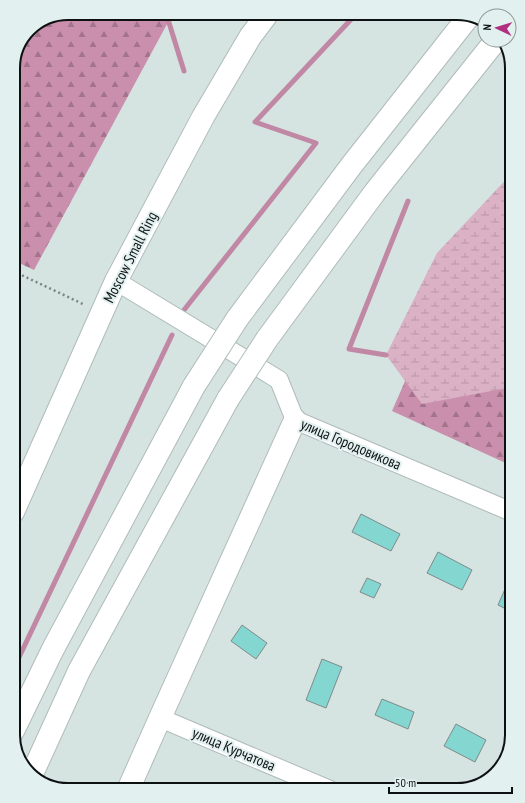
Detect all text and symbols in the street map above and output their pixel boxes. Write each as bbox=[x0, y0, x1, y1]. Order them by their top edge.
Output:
north arrow bbox=[477, 8, 517, 48]
text: N bbox=[480, 24, 494, 31]
street label: Moscow Small Ring bbox=[99, 208, 161, 306]
street label: улица Городовикова bbox=[298, 414, 404, 474]
street label: улица Курчатова bbox=[190, 723, 278, 775]
scale bar bbox=[389, 769, 512, 795]
text: 50 m bbox=[395, 775, 416, 790]

